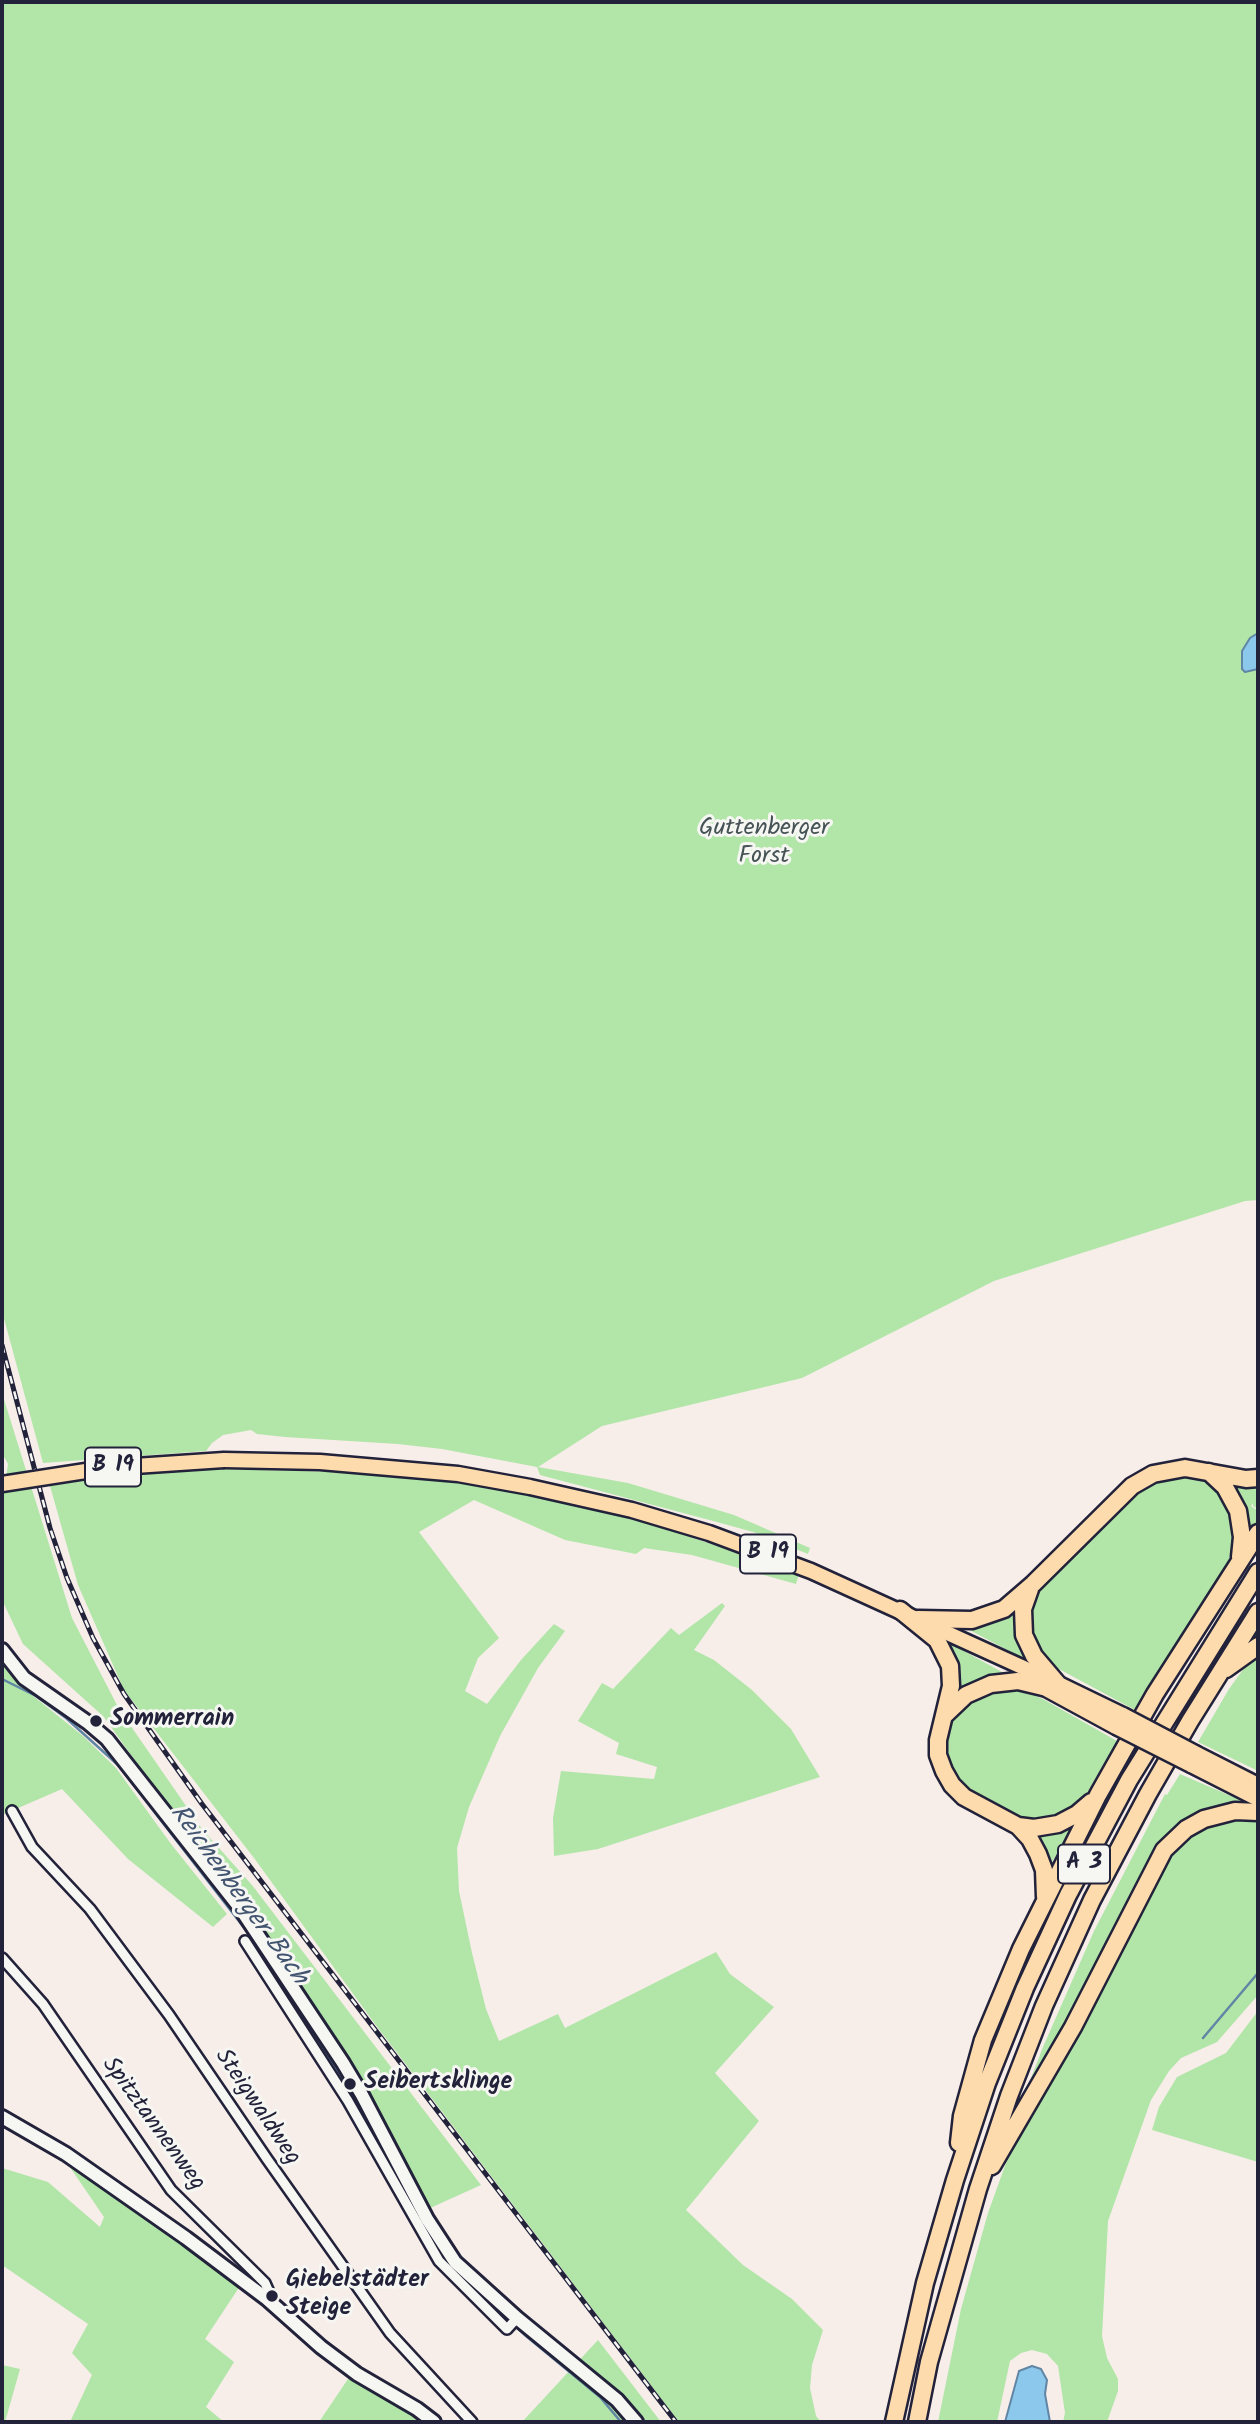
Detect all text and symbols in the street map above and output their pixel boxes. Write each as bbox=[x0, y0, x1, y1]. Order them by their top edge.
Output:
park label: Guttenberger Forst bbox=[699, 816, 829, 872]
road number: B 19 bbox=[85, 1448, 141, 1486]
road number: B 19 bbox=[740, 1534, 796, 1574]
place label: Sommerrain bbox=[110, 1707, 234, 1735]
marker: Sommerrain bbox=[88, 1713, 104, 1729]
water label: Reichenberger Bach bbox=[161, 1800, 313, 1992]
road number: A 3 bbox=[1058, 1844, 1110, 1884]
street label: Steigwaldweg bbox=[207, 2045, 305, 2171]
street label: Spitztannenweg bbox=[94, 2053, 210, 2197]
place label: Seibertsklinge bbox=[364, 2070, 512, 2098]
marker: Seibertsklinge bbox=[342, 2076, 358, 2092]
place label: Giebelstädter Steige bbox=[286, 2268, 429, 2324]
marker: Giebelstädter Steige bbox=[264, 2288, 280, 2304]

